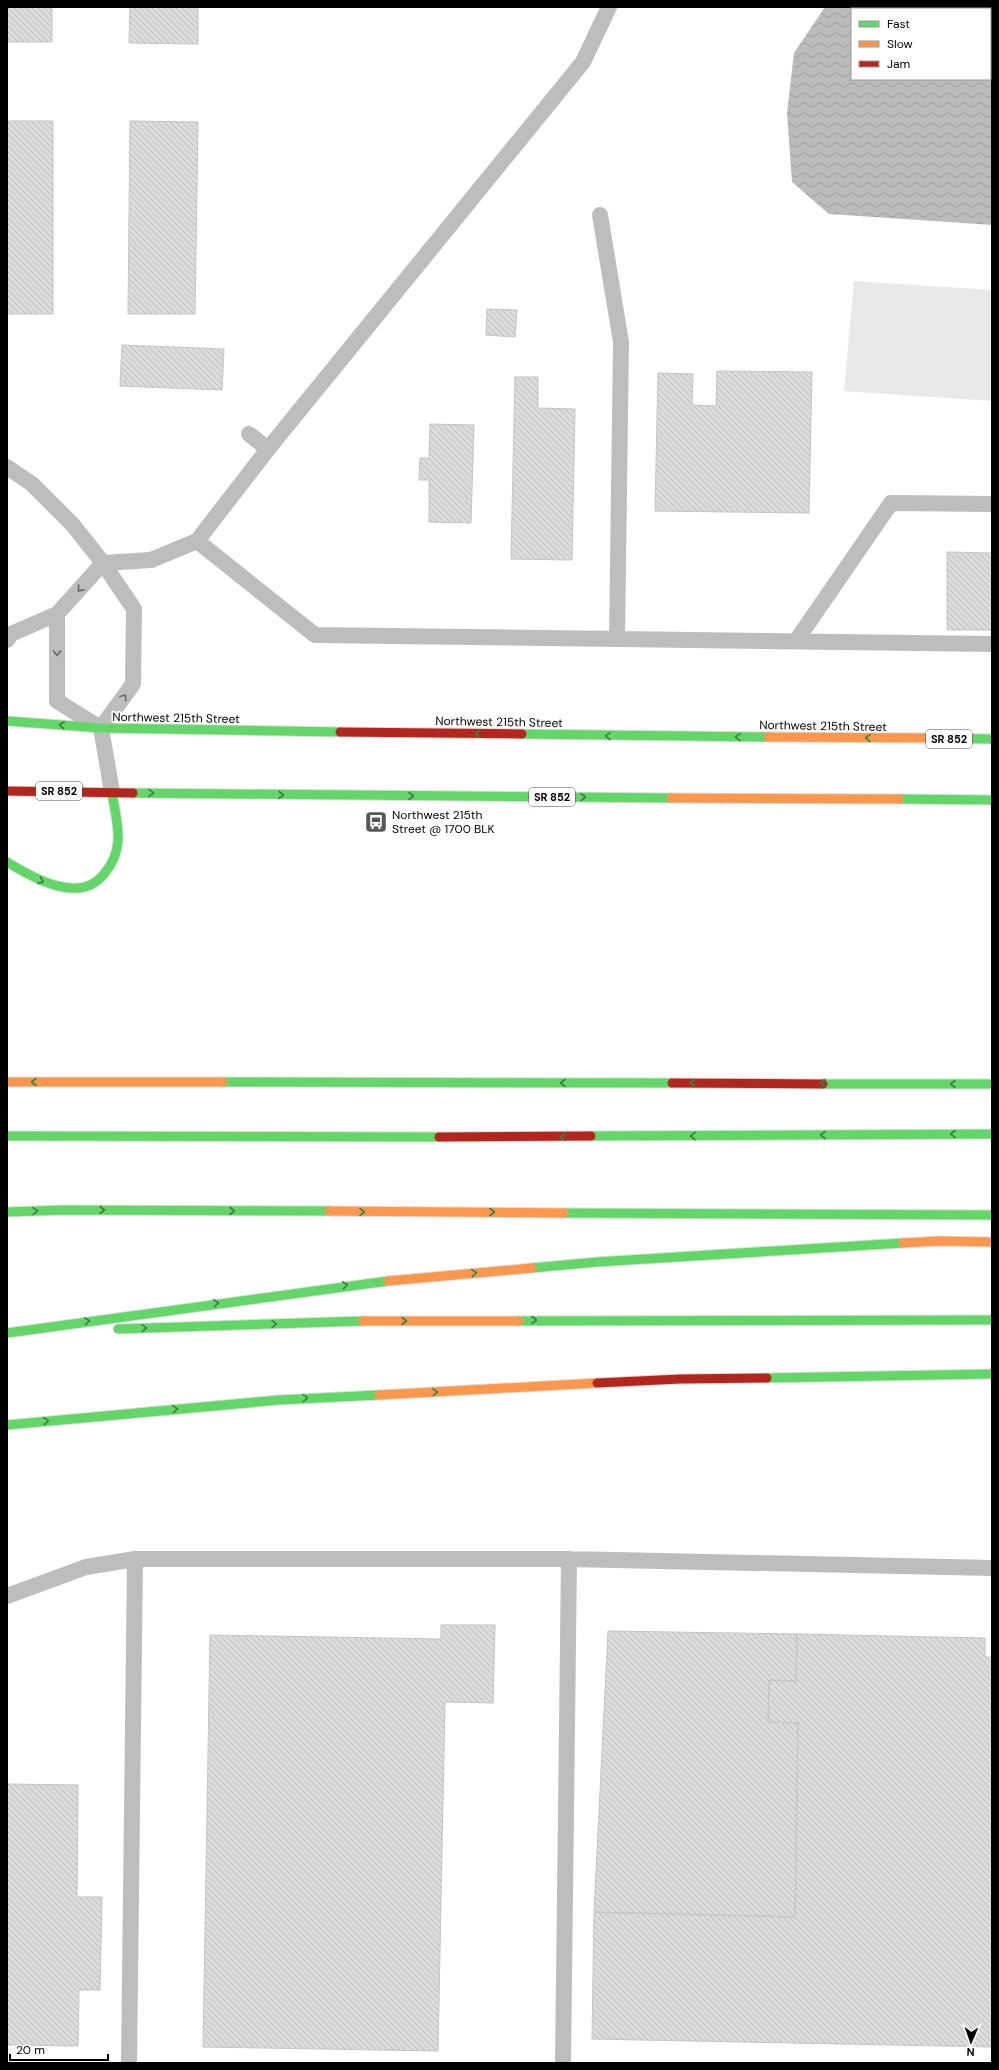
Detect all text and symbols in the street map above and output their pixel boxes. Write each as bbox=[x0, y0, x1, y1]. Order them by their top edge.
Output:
legend bbox=[851, 8, 991, 80]
text: Fast bbox=[887, 16, 910, 32]
text: Slow bbox=[887, 36, 913, 52]
text: Jam bbox=[887, 56, 910, 72]
one-way arrow bbox=[78, 584, 85, 591]
one-way arrow bbox=[53, 650, 61, 656]
one-way arrow bbox=[119, 694, 126, 701]
street label: Northwest 215th Street bbox=[112, 709, 240, 727]
street label: Northwest 215th Street bbox=[435, 713, 563, 731]
street label: Northwest 215th Street bbox=[759, 717, 887, 735]
one-way arrow bbox=[59, 720, 65, 729]
one-way arrow bbox=[475, 730, 481, 738]
road number: SR 852 bbox=[926, 730, 972, 748]
one-way arrow bbox=[605, 731, 611, 740]
one-way arrow bbox=[735, 733, 741, 741]
one-way arrow bbox=[865, 734, 871, 743]
road number: SR 852 bbox=[36, 782, 82, 800]
road number: SR 852 bbox=[529, 788, 575, 806]
one-way arrow bbox=[148, 789, 154, 797]
one-way arrow bbox=[278, 791, 284, 799]
one-way arrow bbox=[408, 792, 414, 800]
one-way arrow bbox=[580, 793, 586, 801]
place label: Northwest 215th Street @ 1700 BLK bbox=[392, 807, 495, 837]
bus stop icon: Northwest 215th Street @ 1700 BLK bbox=[363, 809, 389, 835]
one-way arrow bbox=[37, 877, 44, 885]
one-way arrow bbox=[31, 1078, 37, 1086]
one-way arrow bbox=[560, 1079, 566, 1087]
one-way arrow bbox=[690, 1079, 696, 1087]
one-way arrow bbox=[820, 1079, 826, 1087]
one-way arrow bbox=[950, 1080, 956, 1088]
one-way arrow bbox=[950, 1130, 956, 1138]
one-way arrow bbox=[820, 1131, 826, 1139]
one-way arrow bbox=[690, 1132, 696, 1140]
one-way arrow bbox=[560, 1133, 566, 1141]
one-way arrow bbox=[99, 1206, 105, 1214]
one-way arrow bbox=[32, 1207, 38, 1215]
one-way arrow bbox=[229, 1207, 235, 1215]
one-way arrow bbox=[359, 1208, 365, 1216]
one-way arrow bbox=[489, 1208, 495, 1216]
one-way arrow bbox=[471, 1269, 477, 1278]
one-way arrow bbox=[342, 1281, 348, 1290]
one-way arrow bbox=[213, 1299, 219, 1308]
one-way arrow bbox=[531, 1316, 537, 1324]
one-way arrow bbox=[84, 1317, 90, 1326]
one-way arrow bbox=[401, 1317, 407, 1325]
one-way arrow bbox=[271, 1319, 277, 1328]
one-way arrow bbox=[141, 1324, 147, 1333]
one-way arrow bbox=[432, 1387, 438, 1396]
one-way arrow bbox=[302, 1394, 308, 1403]
one-way arrow bbox=[172, 1405, 178, 1414]
one-way arrow bbox=[43, 1417, 49, 1426]
north arrow bbox=[951, 2022, 991, 2062]
scale bar bbox=[10, 2036, 108, 2062]
text: 20 m bbox=[16, 2042, 45, 2058]
text: N bbox=[966, 2045, 975, 2059]

